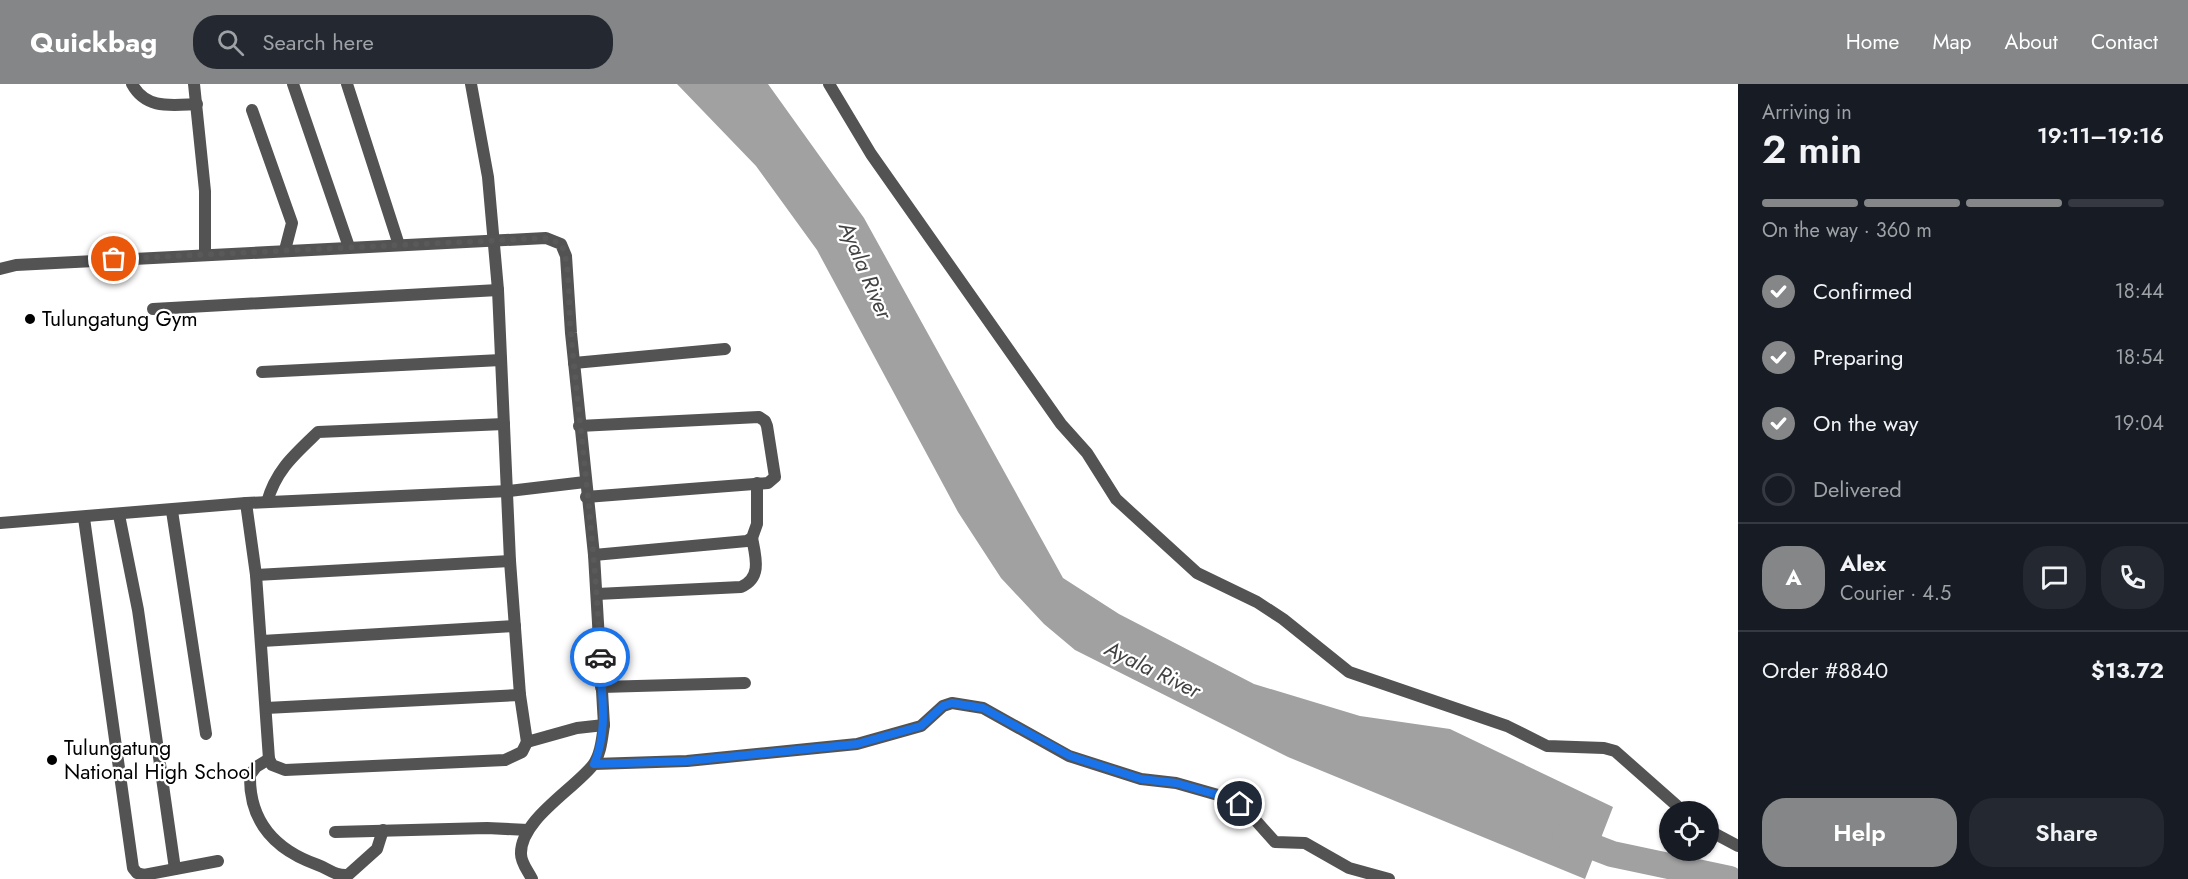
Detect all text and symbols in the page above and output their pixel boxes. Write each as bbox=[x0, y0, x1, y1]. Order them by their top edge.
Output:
search box bbox=[193, 15, 613, 69]
text: Quickbag bbox=[30, 22, 157, 63]
icon: search bbox=[214, 26, 247, 59]
text: Search here bbox=[262, 26, 374, 58]
text: Home bbox=[1846, 27, 1899, 57]
text: Map bbox=[1932, 27, 1972, 57]
text: About bbox=[2005, 27, 2058, 57]
text: Contact bbox=[2091, 27, 2158, 57]
text: Arriving in bbox=[1762, 98, 1852, 127]
text: 19:11–19:16 bbox=[2037, 119, 2164, 151]
text: 2 min bbox=[1762, 121, 1862, 178]
water label: Ayala River bbox=[831, 215, 902, 325]
text: On the way · 360 m bbox=[1762, 216, 1932, 245]
pin bbox=[88, 233, 139, 284]
icon: bag bbox=[97, 242, 130, 275]
icon: check bbox=[1762, 275, 1795, 308]
text: Confirmed bbox=[1813, 275, 1912, 307]
text: 18:44 bbox=[2115, 277, 2164, 306]
place label: Tulungatung Gym bbox=[42, 304, 198, 334]
marker: Tulungatung Gym bbox=[23, 312, 37, 326]
icon: check bbox=[1762, 341, 1795, 374]
text: Preparing bbox=[1813, 341, 1904, 373]
text: 18:54 bbox=[2115, 343, 2164, 372]
icon: check bbox=[1762, 407, 1795, 440]
text: On the way bbox=[1813, 407, 1918, 439]
text: 19:04 bbox=[2114, 409, 2164, 438]
text: Delivered bbox=[1813, 473, 1902, 505]
button: chat bbox=[2023, 546, 2086, 609]
button: phone bbox=[2101, 546, 2164, 609]
text: Alex bbox=[1840, 547, 1886, 579]
text: A bbox=[1785, 561, 1802, 593]
text: Courier · 4.5 bbox=[1840, 579, 1951, 608]
courier bbox=[570, 627, 630, 687]
water label: Ayala River bbox=[1099, 632, 1208, 707]
icon: car bbox=[584, 641, 617, 674]
text: Order #8840 bbox=[1762, 654, 1888, 686]
text: $13.72 bbox=[2091, 654, 2164, 686]
place label: Tulungatung National High School bbox=[64, 733, 255, 787]
marker: Tulungatung National High School bbox=[45, 753, 59, 767]
pin bbox=[1214, 778, 1265, 829]
icon: home bbox=[1223, 787, 1256, 820]
button: Help bbox=[1762, 798, 1957, 867]
button: Share bbox=[1969, 798, 2164, 867]
map controls bbox=[1659, 801, 1719, 861]
button: locate bbox=[1659, 801, 1719, 861]

